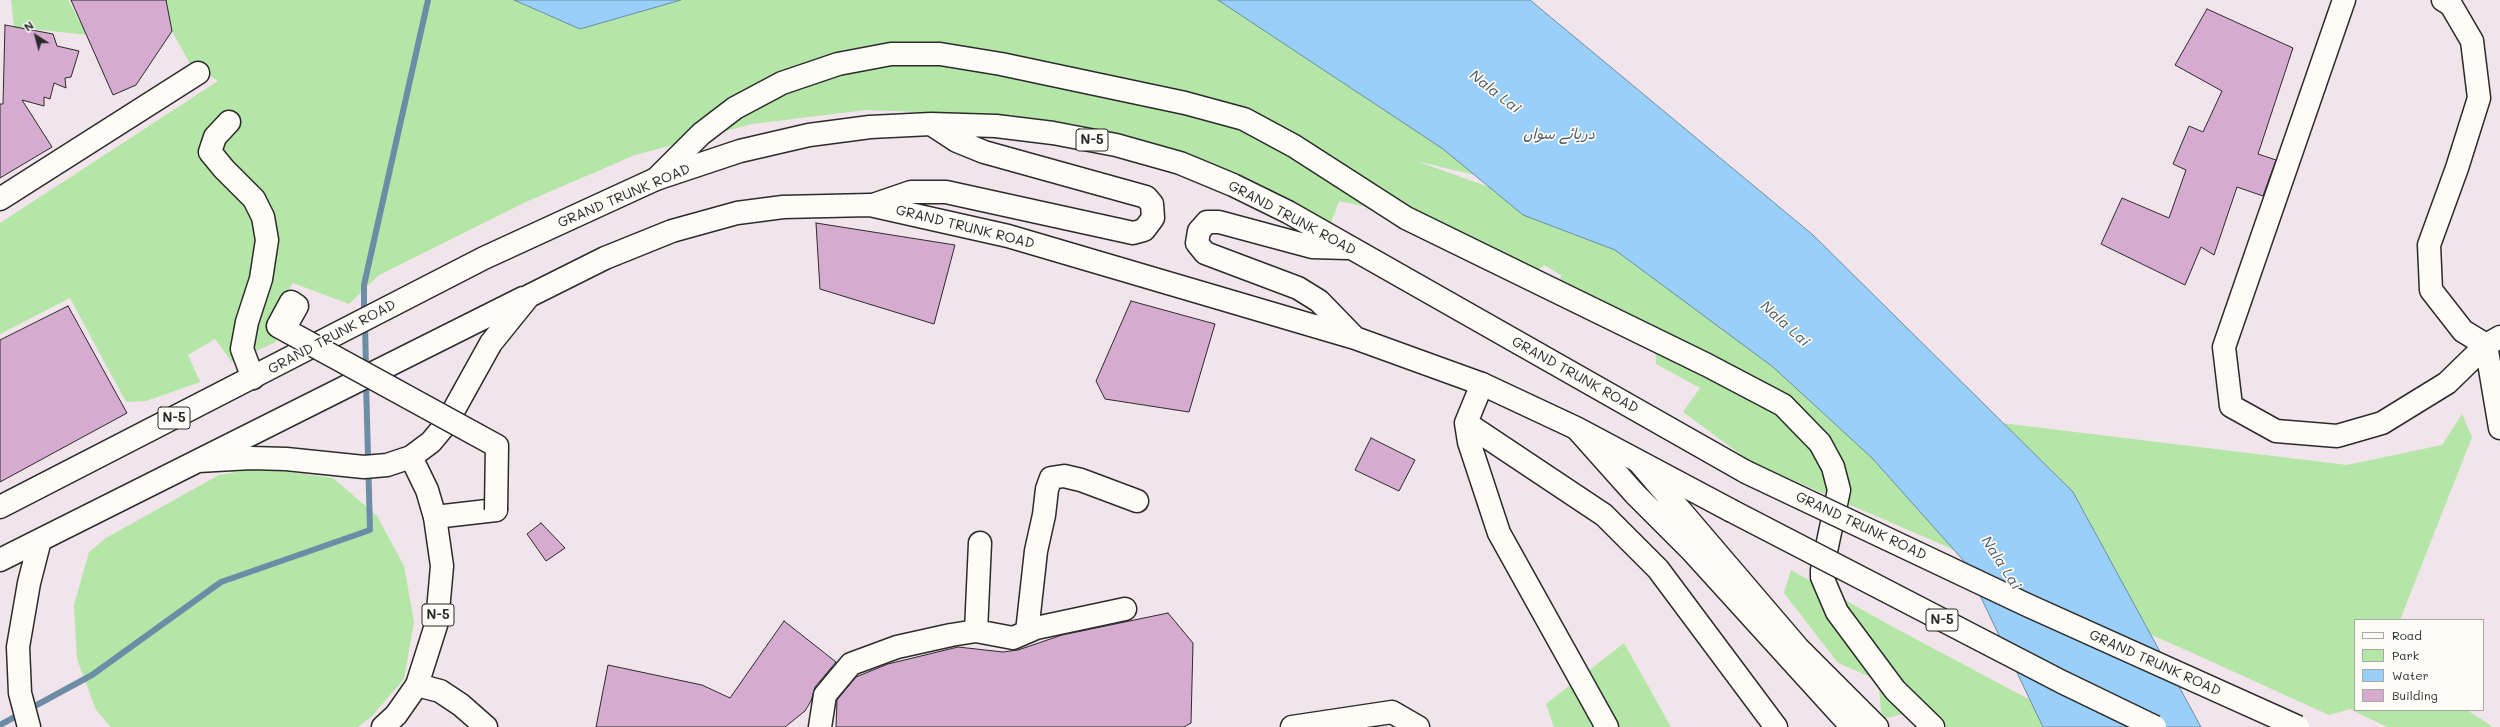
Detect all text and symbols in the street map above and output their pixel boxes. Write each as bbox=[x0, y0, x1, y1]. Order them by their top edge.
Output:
north arrow bbox=[16, 16, 56, 56]
text: N bbox=[21, 17, 36, 34]
water label: Nala Lai bbox=[1466, 66, 1524, 118]
water label: دریائے سواں bbox=[1523, 125, 1595, 143]
road number: N-5 bbox=[1076, 129, 1108, 151]
street label: GRAND TRUNK ROAD bbox=[555, 160, 693, 232]
street label: GRAND TRUNK ROAD bbox=[1225, 177, 1359, 259]
street label: GRAND TRUNK ROAD bbox=[894, 202, 1036, 252]
street label: GRAND TRUNK ROAD bbox=[265, 296, 399, 378]
water label: Nala Lai bbox=[1757, 297, 1813, 351]
street label: GRAND TRUNK ROAD bbox=[1509, 333, 1641, 417]
road number: N-5 bbox=[158, 407, 190, 429]
street label: GRAND TRUNK ROAD bbox=[1793, 488, 1929, 564]
water label: Nala Lai bbox=[1977, 533, 2025, 593]
road number: N-5 bbox=[422, 604, 454, 626]
road number: N-5 bbox=[1926, 609, 1958, 631]
legend bbox=[2354, 619, 2484, 711]
street label: GRAND TRUNK ROAD bbox=[2087, 626, 2223, 700]
text: Road bbox=[2392, 627, 2422, 643]
text: Park bbox=[2392, 647, 2419, 663]
text: Water bbox=[2392, 667, 2429, 683]
text: Building bbox=[2392, 687, 2438, 703]

